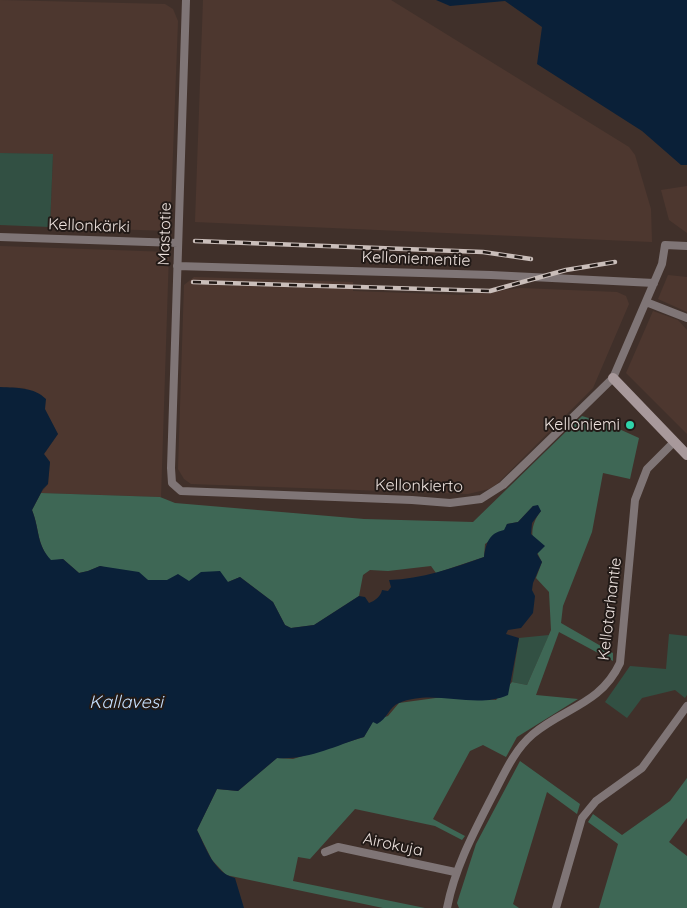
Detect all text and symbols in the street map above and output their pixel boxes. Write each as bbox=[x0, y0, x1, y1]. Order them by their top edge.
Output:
street label: Mastotie bbox=[154, 202, 176, 266]
street label: Kellonkärki bbox=[48, 215, 130, 237]
street label: Kelloniementie bbox=[361, 248, 471, 270]
place label: Kelloniemi bbox=[544, 415, 620, 435]
marker: Kelloniemi bbox=[624, 419, 636, 431]
street label: Kellonkierto bbox=[375, 476, 463, 496]
street label: Kellotarhantie bbox=[594, 556, 626, 662]
water label: Kallavesi bbox=[89, 692, 163, 714]
street label: Airokuja bbox=[361, 829, 425, 861]

